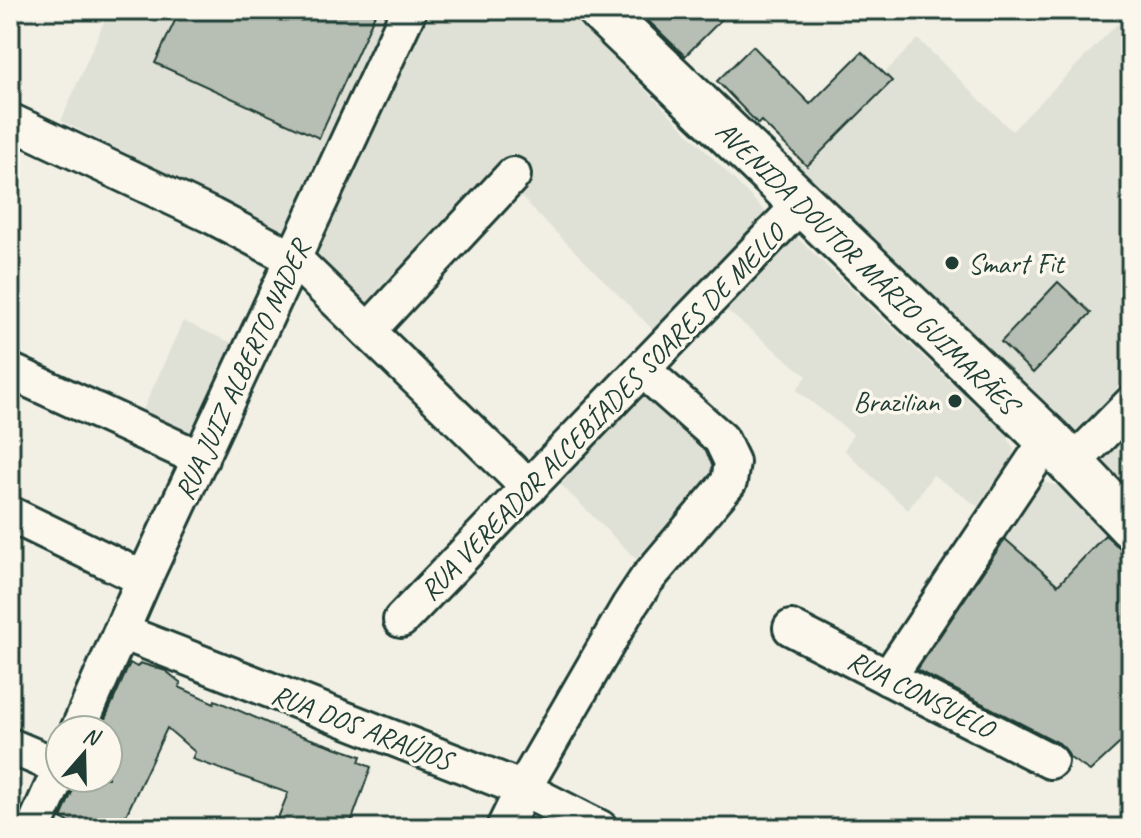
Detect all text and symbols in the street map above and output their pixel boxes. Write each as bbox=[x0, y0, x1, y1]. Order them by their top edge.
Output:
street label: AVENIDA DOUTOR MÁRIO GUIMARÃES bbox=[709, 113, 1029, 424]
street label: RUA VEREADOR ALCEBÍADES SOARES DE MELLO bbox=[412, 214, 794, 607]
street label: RUA JUIZ ALBERTO NADER bbox=[167, 232, 319, 505]
place label: Smart Fit bbox=[968, 246, 1066, 281]
marker: Smart Fit bbox=[943, 254, 961, 272]
place label: Brazilian bbox=[853, 384, 940, 419]
marker: Brazilian bbox=[946, 392, 964, 410]
street label: RUA CONSUELO bbox=[842, 642, 1003, 747]
street label: RUA DOS ARAÚJOS bbox=[267, 677, 460, 779]
north arrow bbox=[44, 714, 124, 794]
text: N bbox=[79, 721, 105, 753]

